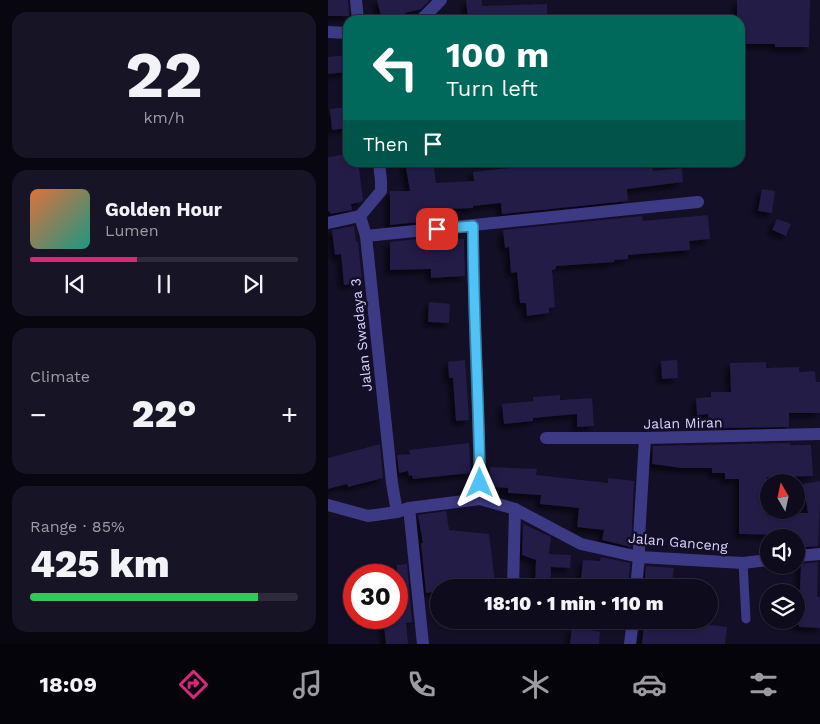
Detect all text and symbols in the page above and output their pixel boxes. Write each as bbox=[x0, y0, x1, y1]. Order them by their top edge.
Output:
text: 100 m bbox=[446, 34, 549, 76]
icon: left bbox=[363, 35, 428, 100]
text: 22 bbox=[125, 37, 203, 113]
text: Turn left bbox=[446, 76, 538, 101]
text: km/h bbox=[143, 108, 185, 127]
icon: arrive bbox=[419, 130, 447, 158]
text: Then bbox=[363, 133, 409, 156]
text: Golden Hour bbox=[105, 198, 222, 221]
pin bbox=[416, 208, 458, 250]
icon: arrive bbox=[423, 215, 451, 243]
text: Lumen bbox=[105, 221, 159, 240]
icon: previous bbox=[61, 270, 89, 298]
icon: pause bbox=[150, 270, 178, 298]
icon: next bbox=[239, 270, 267, 298]
street label: Jalan Swadaya 3 bbox=[347, 278, 375, 392]
text: Climate bbox=[30, 367, 90, 386]
text: 22° bbox=[132, 392, 196, 436]
text: − bbox=[30, 398, 47, 431]
text: + bbox=[281, 398, 298, 431]
street label: Jalan Miran bbox=[643, 414, 723, 432]
position arrow bbox=[453, 456, 505, 508]
north arrow bbox=[760, 474, 806, 519]
map controls bbox=[760, 474, 805, 629]
text: Range · 85% bbox=[30, 517, 125, 536]
button: sound bbox=[760, 529, 805, 574]
street label: Jalan Ganceng bbox=[627, 530, 729, 554]
text: 425 km bbox=[30, 542, 170, 586]
speed limit sign: 30 bbox=[343, 564, 408, 629]
button: layers bbox=[760, 584, 805, 629]
text: 18:10 · 1 min · 110 m bbox=[484, 592, 664, 615]
icon: directions bbox=[176, 667, 211, 702]
icon: music bbox=[290, 667, 325, 702]
icon: phone bbox=[404, 667, 439, 702]
icon: climate bbox=[518, 667, 553, 702]
icon: car bbox=[632, 667, 667, 702]
icon: filters bbox=[746, 667, 781, 702]
text: 18:09 bbox=[39, 672, 97, 697]

